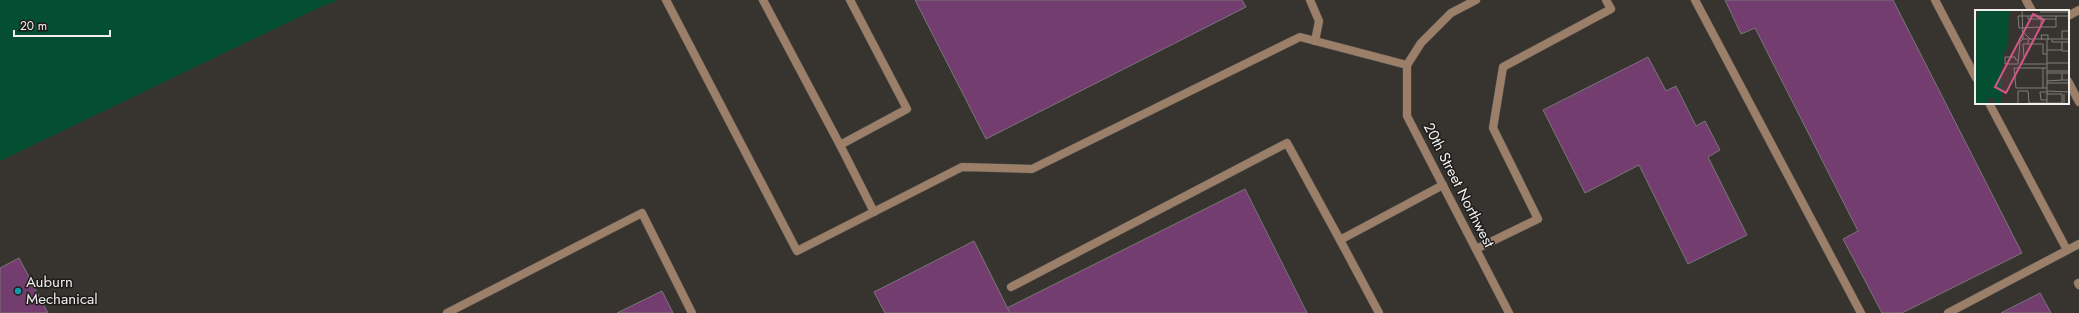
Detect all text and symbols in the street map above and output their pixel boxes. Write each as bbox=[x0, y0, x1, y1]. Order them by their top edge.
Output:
inset map bbox=[1975, 10, 2069, 104]
scale bar bbox=[14, 12, 110, 38]
text: 20 m bbox=[20, 17, 47, 35]
street label: 20th Street Northwest bbox=[1418, 119, 1500, 252]
place label: Auburn Mechanical bbox=[26, 271, 98, 310]
marker: Auburn Mechanical bbox=[13, 286, 23, 296]

